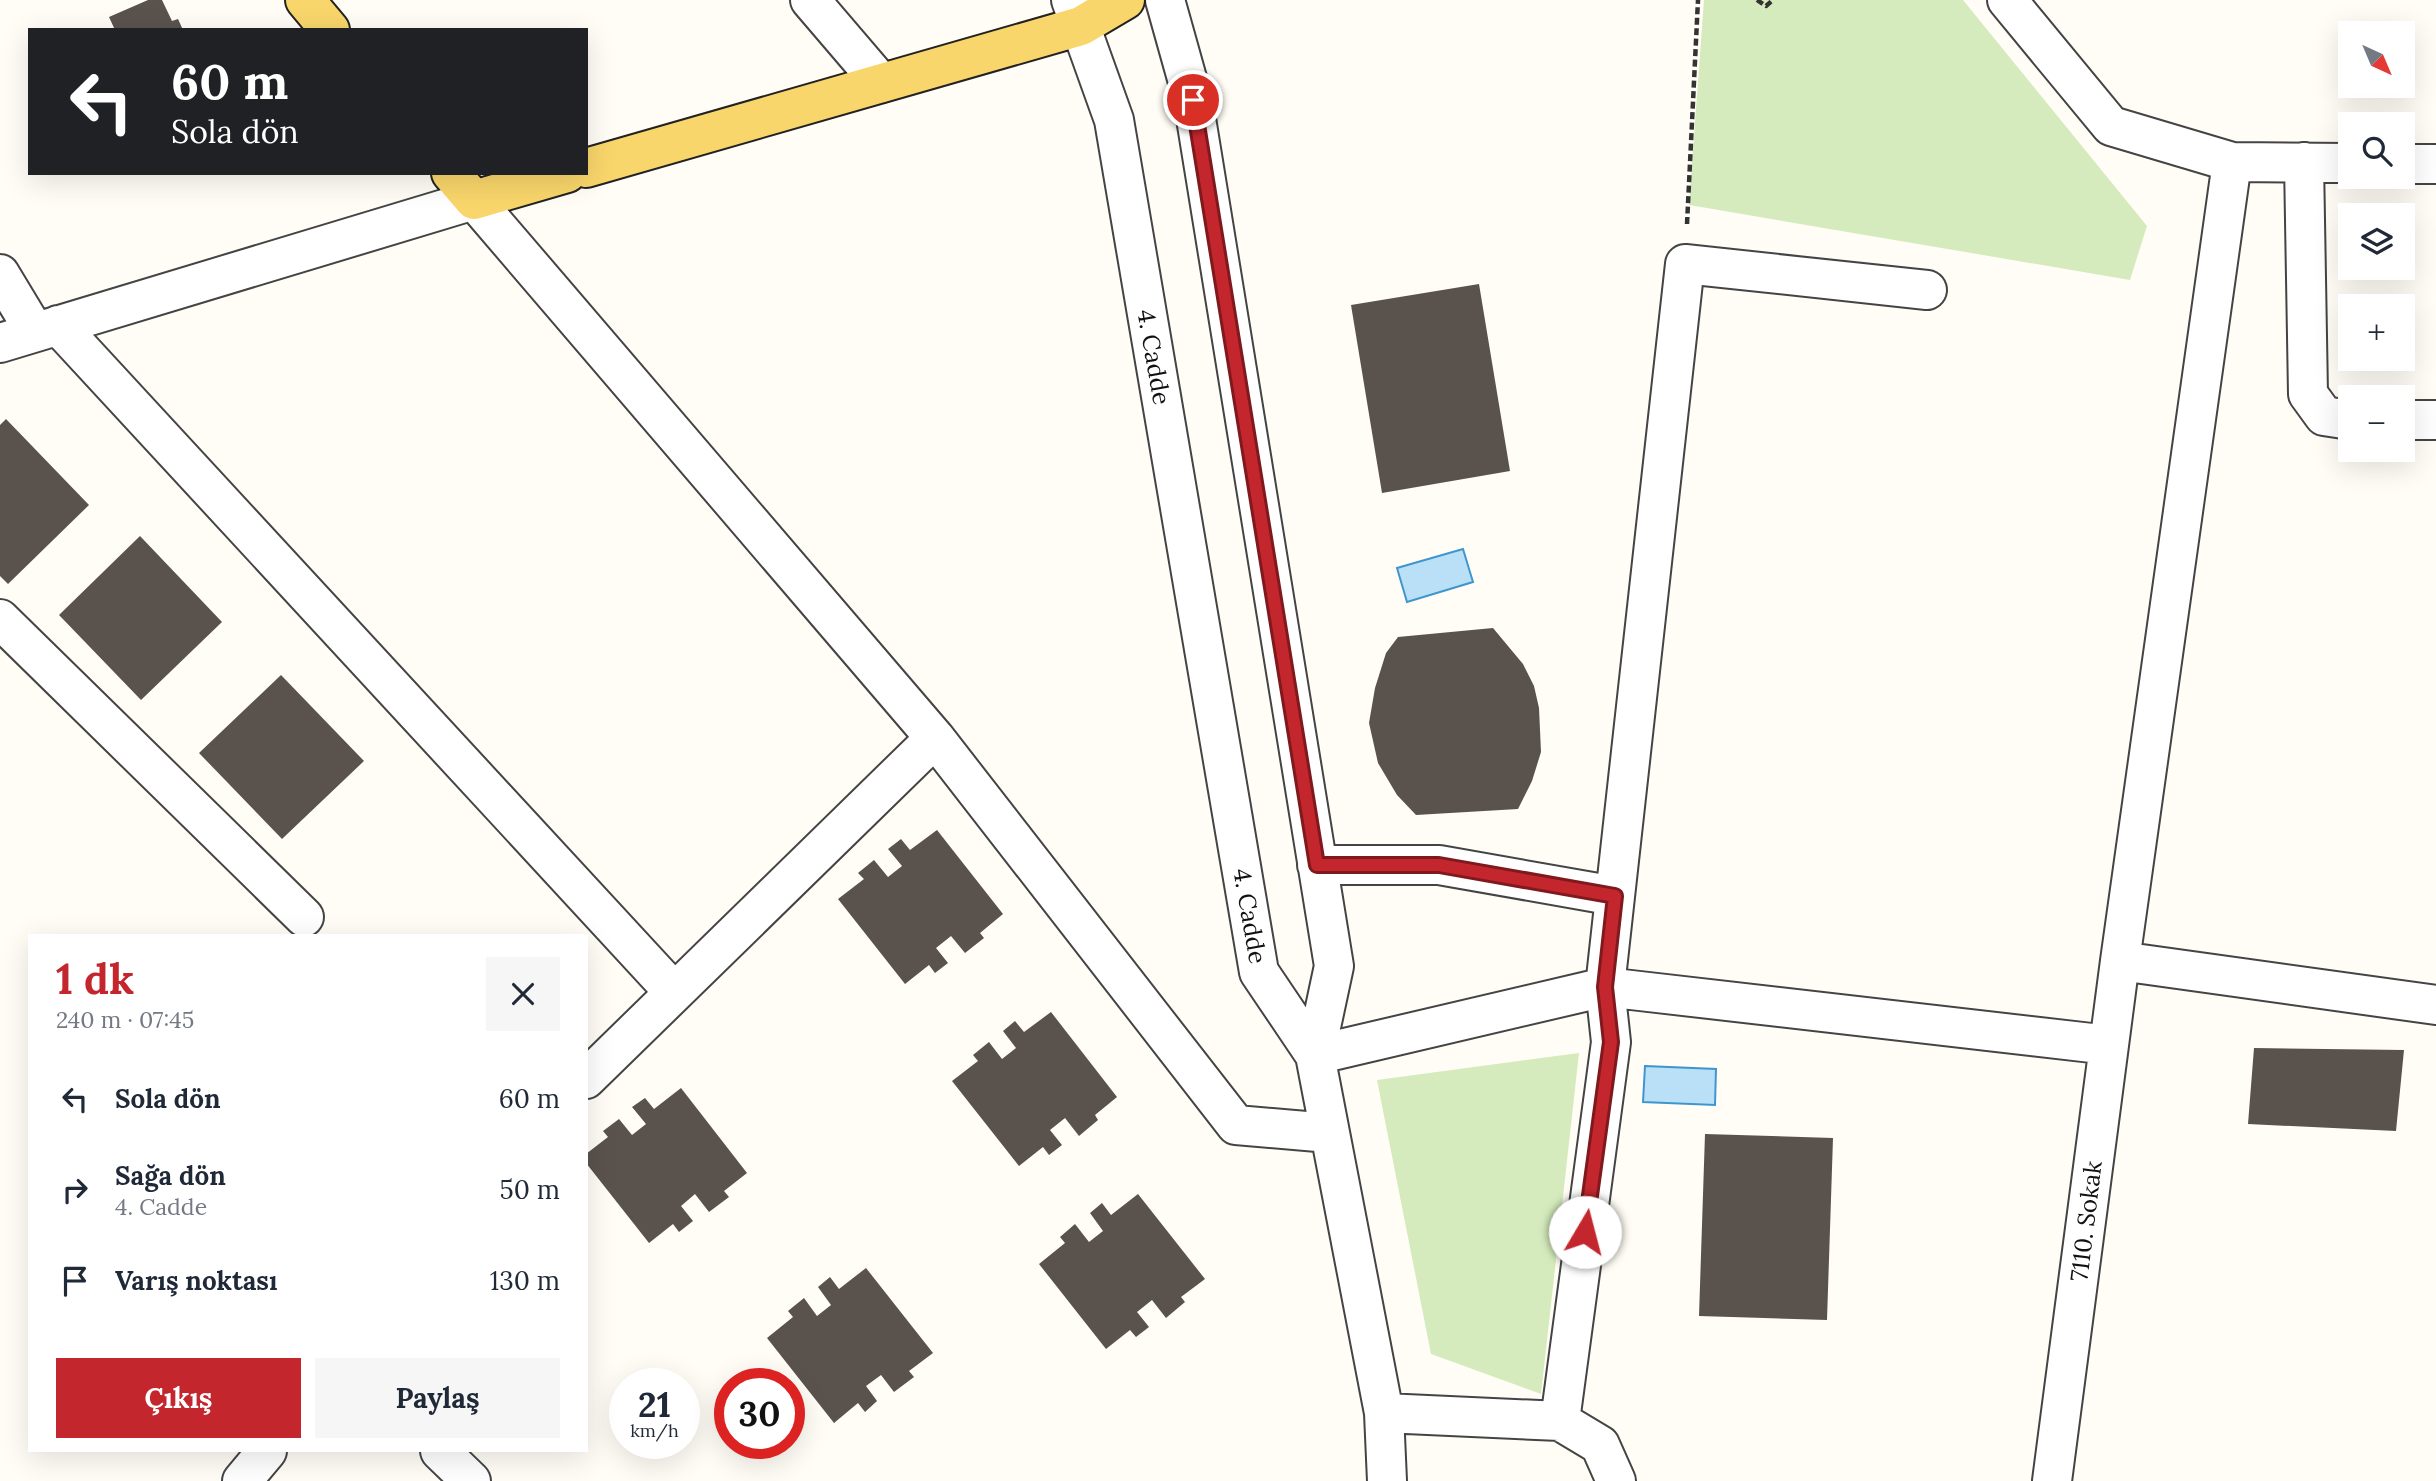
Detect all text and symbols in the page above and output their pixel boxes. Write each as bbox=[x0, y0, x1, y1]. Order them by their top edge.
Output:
north arrow bbox=[2338, 21, 2415, 98]
map controls bbox=[2338, 21, 2415, 462]
text: 60 m bbox=[171, 50, 288, 112]
icon: left bbox=[56, 56, 147, 147]
pin bbox=[1163, 70, 1223, 130]
icon: arrive bbox=[1174, 81, 1212, 119]
text: Sola dön bbox=[171, 111, 299, 152]
button: search bbox=[2338, 112, 2415, 189]
button: layers bbox=[2338, 203, 2415, 280]
button: + bbox=[2338, 294, 2415, 371]
street label: 4. Cadde bbox=[1130, 307, 1178, 407]
button: − bbox=[2338, 385, 2415, 462]
street label: 4. Cadde bbox=[1226, 866, 1274, 966]
text: 1 dk bbox=[56, 952, 134, 1006]
button: close bbox=[486, 957, 560, 1031]
text: 240 m · 07:45 bbox=[56, 1005, 194, 1034]
icon: left bbox=[56, 1080, 94, 1118]
text: Sola dön bbox=[115, 1082, 221, 1115]
text: 60 m bbox=[499, 1082, 560, 1115]
text: Sağa dön bbox=[115, 1159, 226, 1192]
street label: 7110. Sokak bbox=[2063, 1159, 2109, 1283]
icon: right bbox=[56, 1171, 94, 1209]
text: 50 m bbox=[500, 1173, 560, 1206]
text: 4. Cadde bbox=[115, 1192, 207, 1221]
position arrow bbox=[1548, 1195, 1622, 1269]
icon: arrive bbox=[56, 1262, 94, 1300]
text: Varış noktası bbox=[115, 1264, 277, 1297]
text: 130 m bbox=[490, 1264, 560, 1297]
button: Çıkış bbox=[56, 1358, 301, 1438]
button: Paylaş bbox=[315, 1358, 560, 1438]
speed limit sign: 30 bbox=[714, 1368, 805, 1459]
text: 21 bbox=[638, 1382, 671, 1427]
text: km/h bbox=[630, 1419, 679, 1442]

